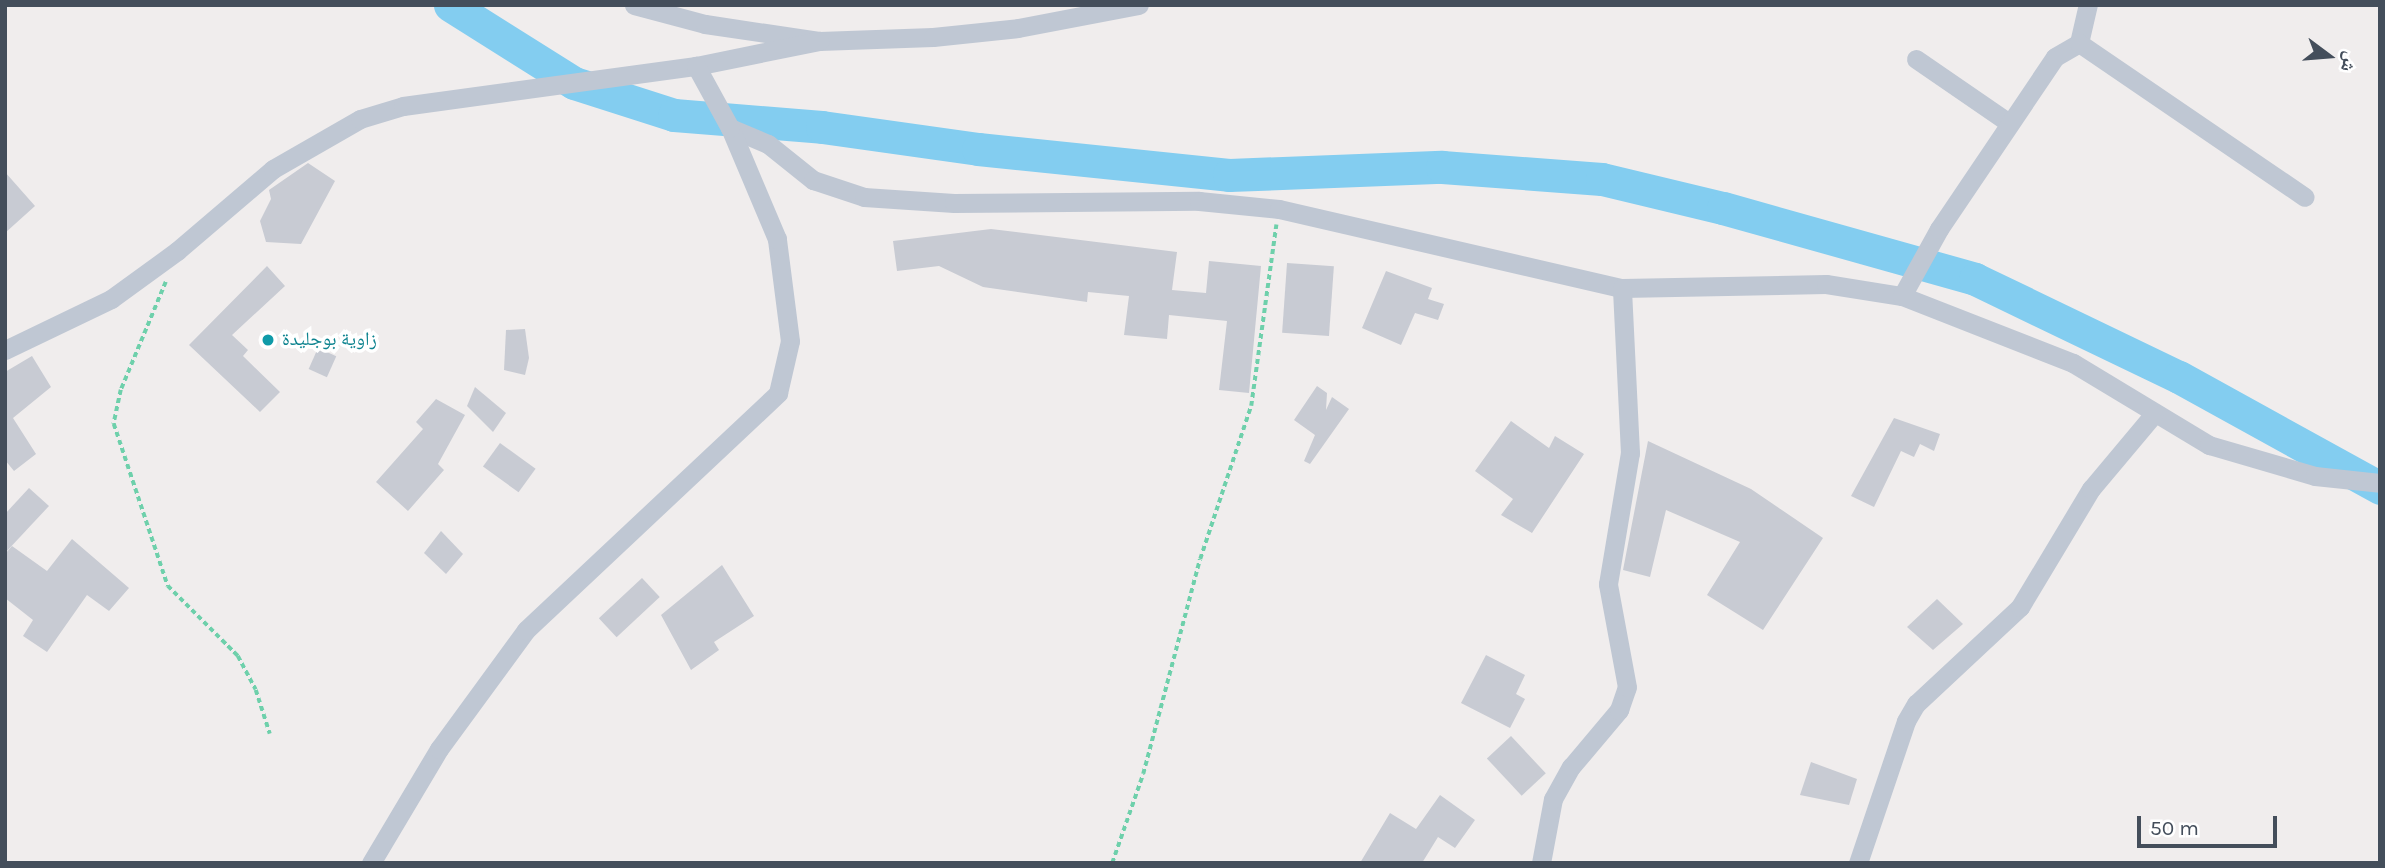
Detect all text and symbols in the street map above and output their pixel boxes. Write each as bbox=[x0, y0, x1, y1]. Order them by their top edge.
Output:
north arrow bbox=[2294, 21, 2364, 91]
text: ش bbox=[2336, 49, 2363, 75]
place label: زاوية بوجليدة bbox=[282, 329, 377, 351]
marker: زاوية بوجليدة bbox=[260, 332, 276, 348]
scale bar bbox=[2140, 802, 2280, 846]
text: 50 m bbox=[2150, 816, 2199, 840]

